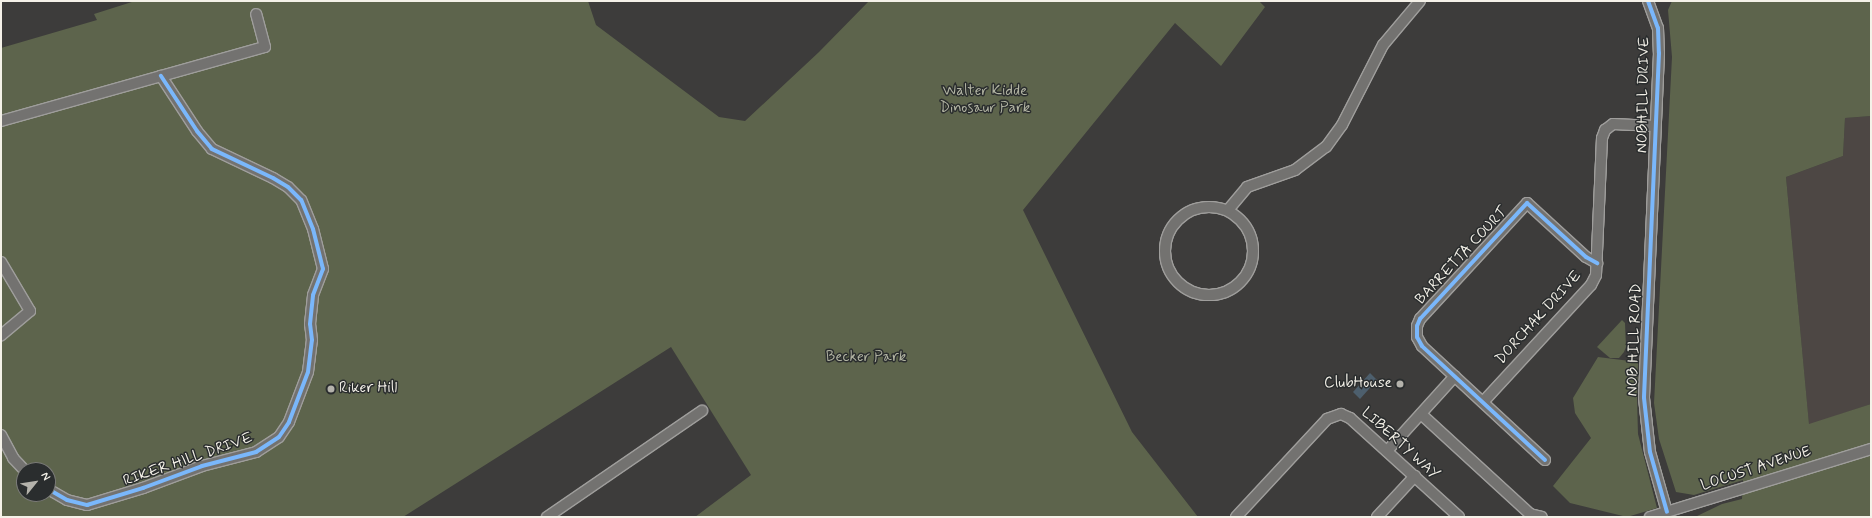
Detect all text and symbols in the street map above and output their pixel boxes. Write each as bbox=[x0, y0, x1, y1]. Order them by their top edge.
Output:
street label: NOBHILL DRIVE bbox=[1634, 36, 1654, 154]
park label: Walter Kidde Dinosaur Park bbox=[940, 82, 1030, 117]
street label: BARRETTA COURT bbox=[1412, 203, 1512, 309]
street label: DORCHAK DRIVE bbox=[1492, 267, 1586, 369]
street label: NOB HILL ROAD bbox=[1624, 285, 1646, 395]
park label: Becker Park bbox=[827, 349, 905, 367]
place label: ClubHouse bbox=[1324, 375, 1392, 393]
marker: ClubHouse bbox=[1395, 379, 1405, 389]
place label: Riker Hill bbox=[339, 380, 397, 398]
marker: Riker Hill bbox=[326, 384, 336, 394]
street label: LIBERTY WAY bbox=[1357, 404, 1443, 484]
street label: RIKER HILL DRIVE bbox=[119, 429, 257, 491]
street label: LOCUST AVENUE bbox=[1697, 442, 1815, 496]
north arrow bbox=[16, 462, 56, 502]
text: N bbox=[38, 470, 53, 483]

